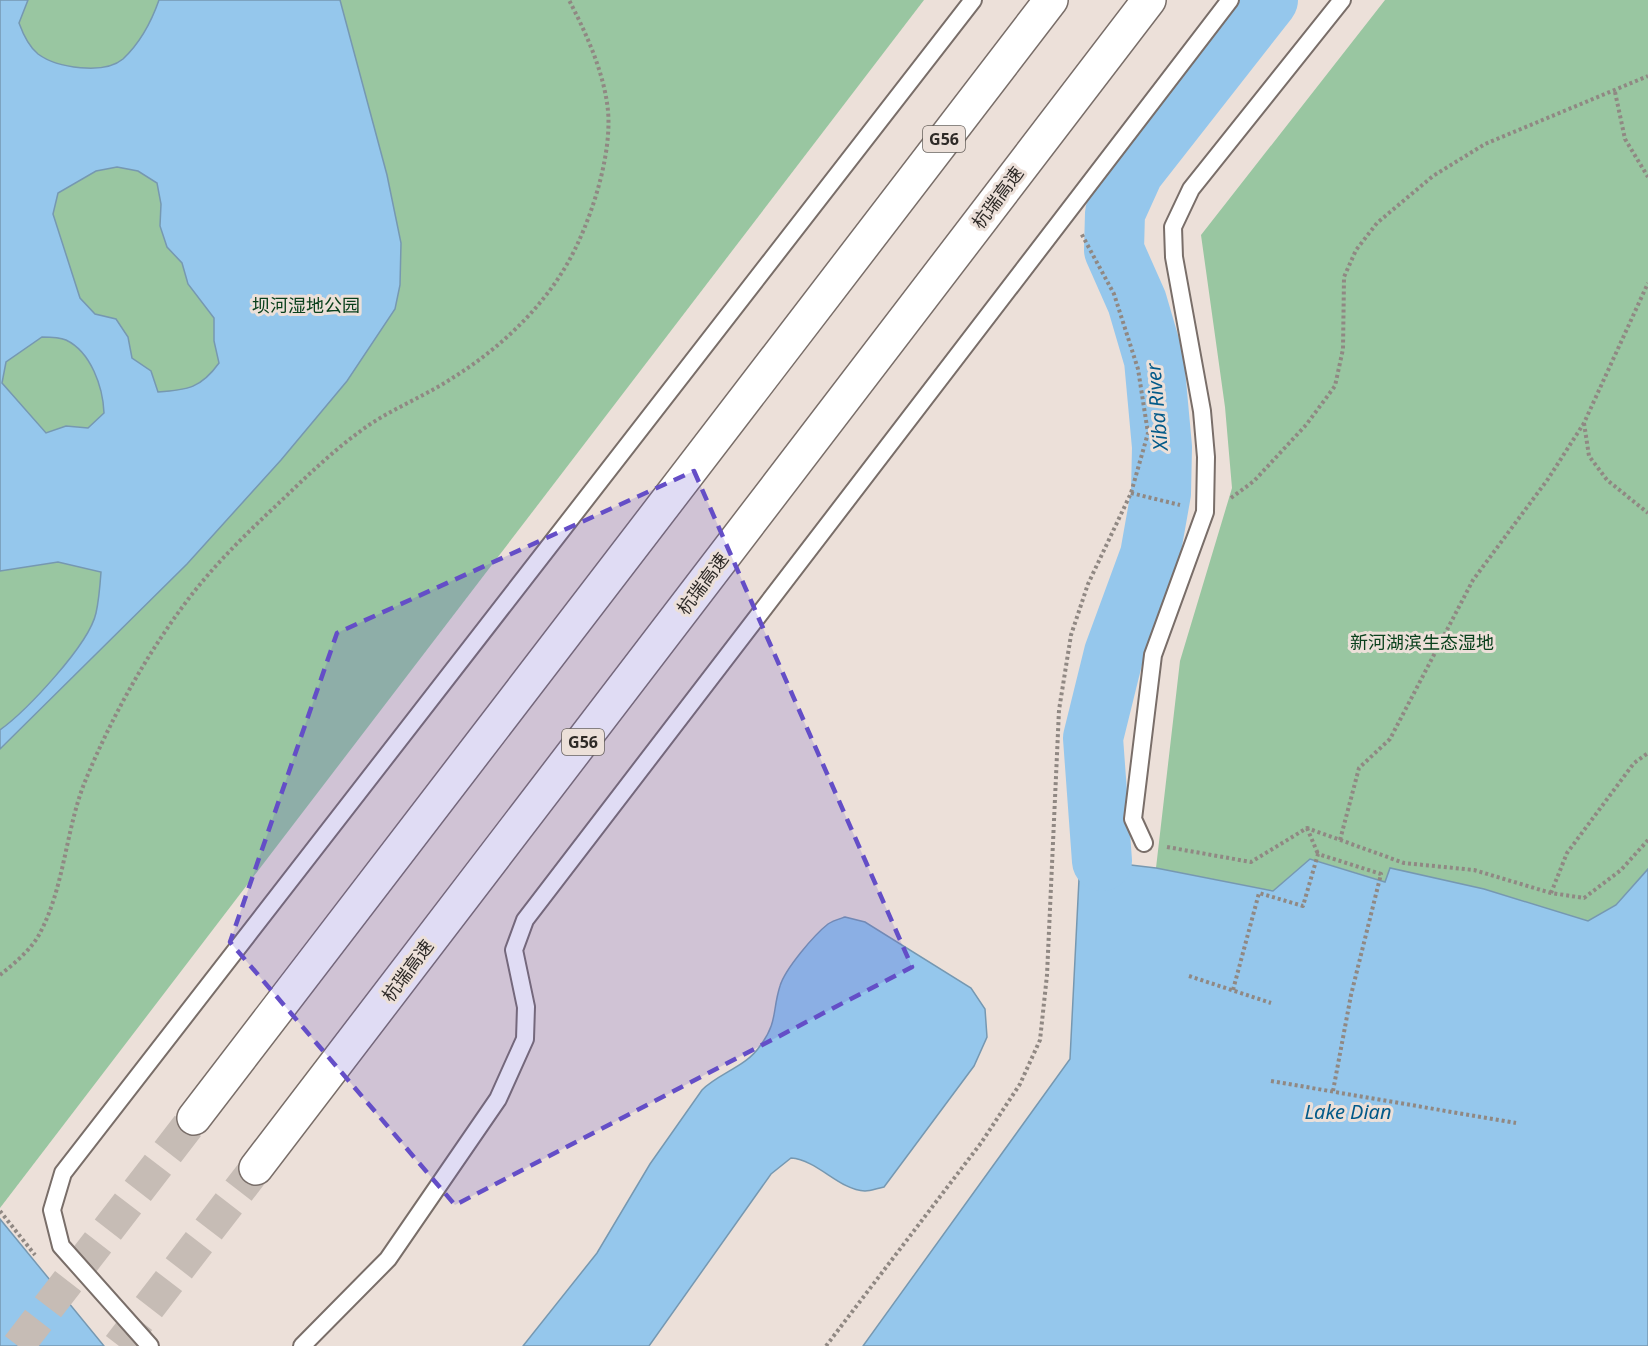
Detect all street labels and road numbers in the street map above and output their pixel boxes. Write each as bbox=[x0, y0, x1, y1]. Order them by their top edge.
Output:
road number: G56 bbox=[923, 126, 965, 152]
street label: 杭瑞高速 bbox=[966, 161, 1028, 233]
street label: 杭瑞高速 bbox=[671, 547, 733, 619]
road number: G56 bbox=[562, 729, 604, 755]
street label: 杭瑞高速 bbox=[376, 934, 438, 1006]

